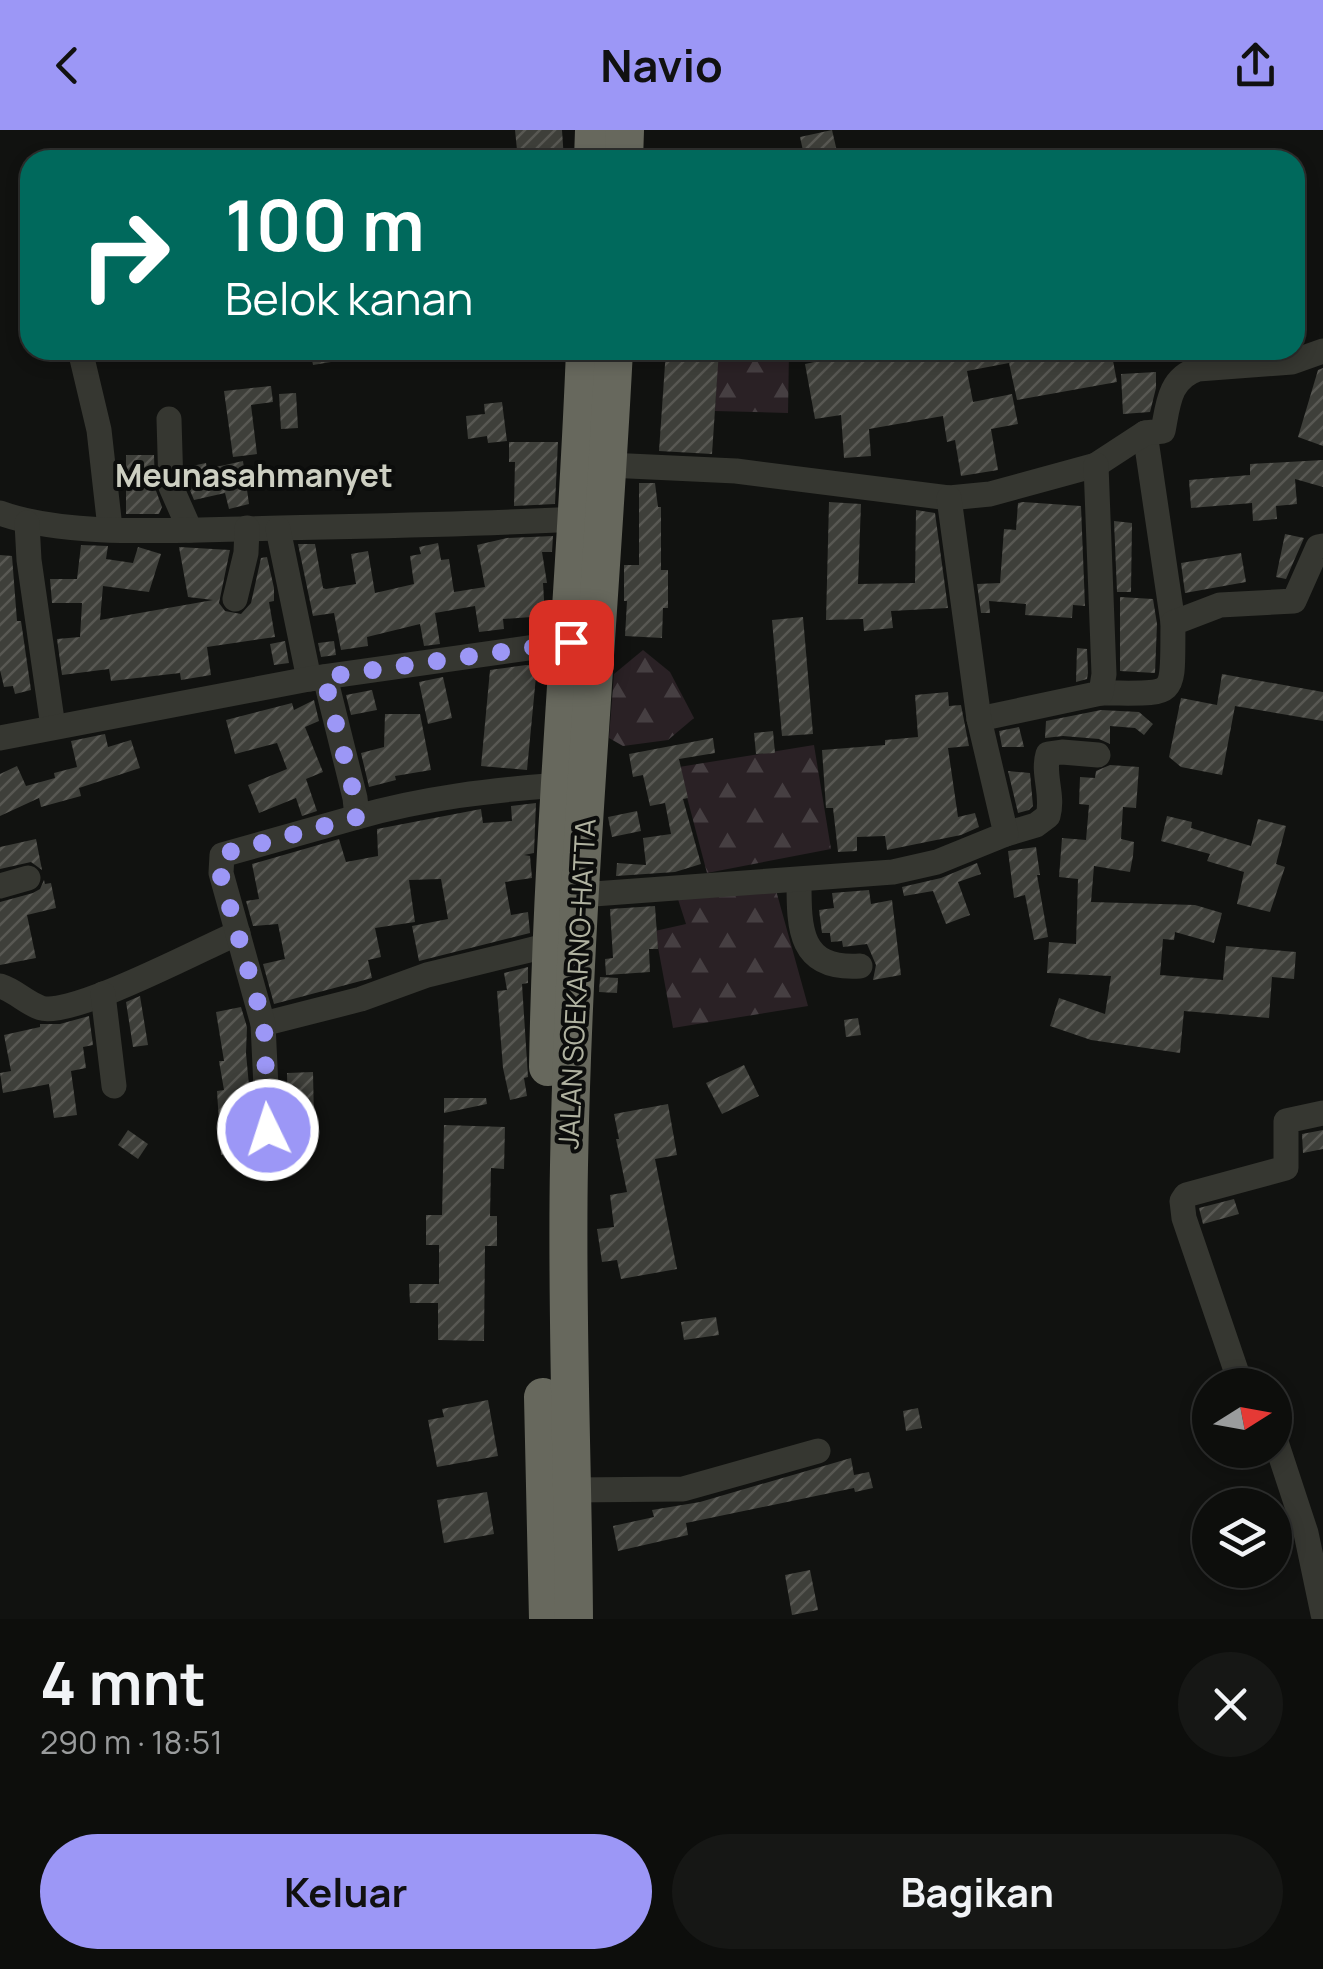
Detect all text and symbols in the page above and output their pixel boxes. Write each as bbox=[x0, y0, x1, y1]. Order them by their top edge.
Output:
text: Navio bbox=[600, 34, 723, 96]
icon: back bbox=[40, 38, 95, 93]
icon: share bbox=[1228, 38, 1283, 93]
text: 100 m bbox=[225, 176, 425, 272]
icon: right bbox=[60, 190, 190, 320]
text: Belok kanan bbox=[225, 267, 473, 329]
district label: Meunasahmanyet bbox=[115, 453, 393, 497]
pin bbox=[529, 600, 614, 685]
icon: arrive bbox=[544, 615, 599, 670]
street label: JALAN SOEKARNO-HATTA bbox=[548, 817, 604, 1150]
position arrow bbox=[216, 1078, 320, 1182]
north arrow bbox=[1192, 1368, 1292, 1468]
map controls bbox=[1192, 1368, 1292, 1588]
button: layers bbox=[1192, 1488, 1292, 1588]
text: 4 mnt bbox=[40, 1641, 206, 1723]
button: close bbox=[1178, 1652, 1283, 1757]
text: 290 m · 18:51 bbox=[40, 1720, 223, 1764]
button: Keluar bbox=[40, 1834, 652, 1949]
button: Bagikan bbox=[672, 1834, 1283, 1949]

